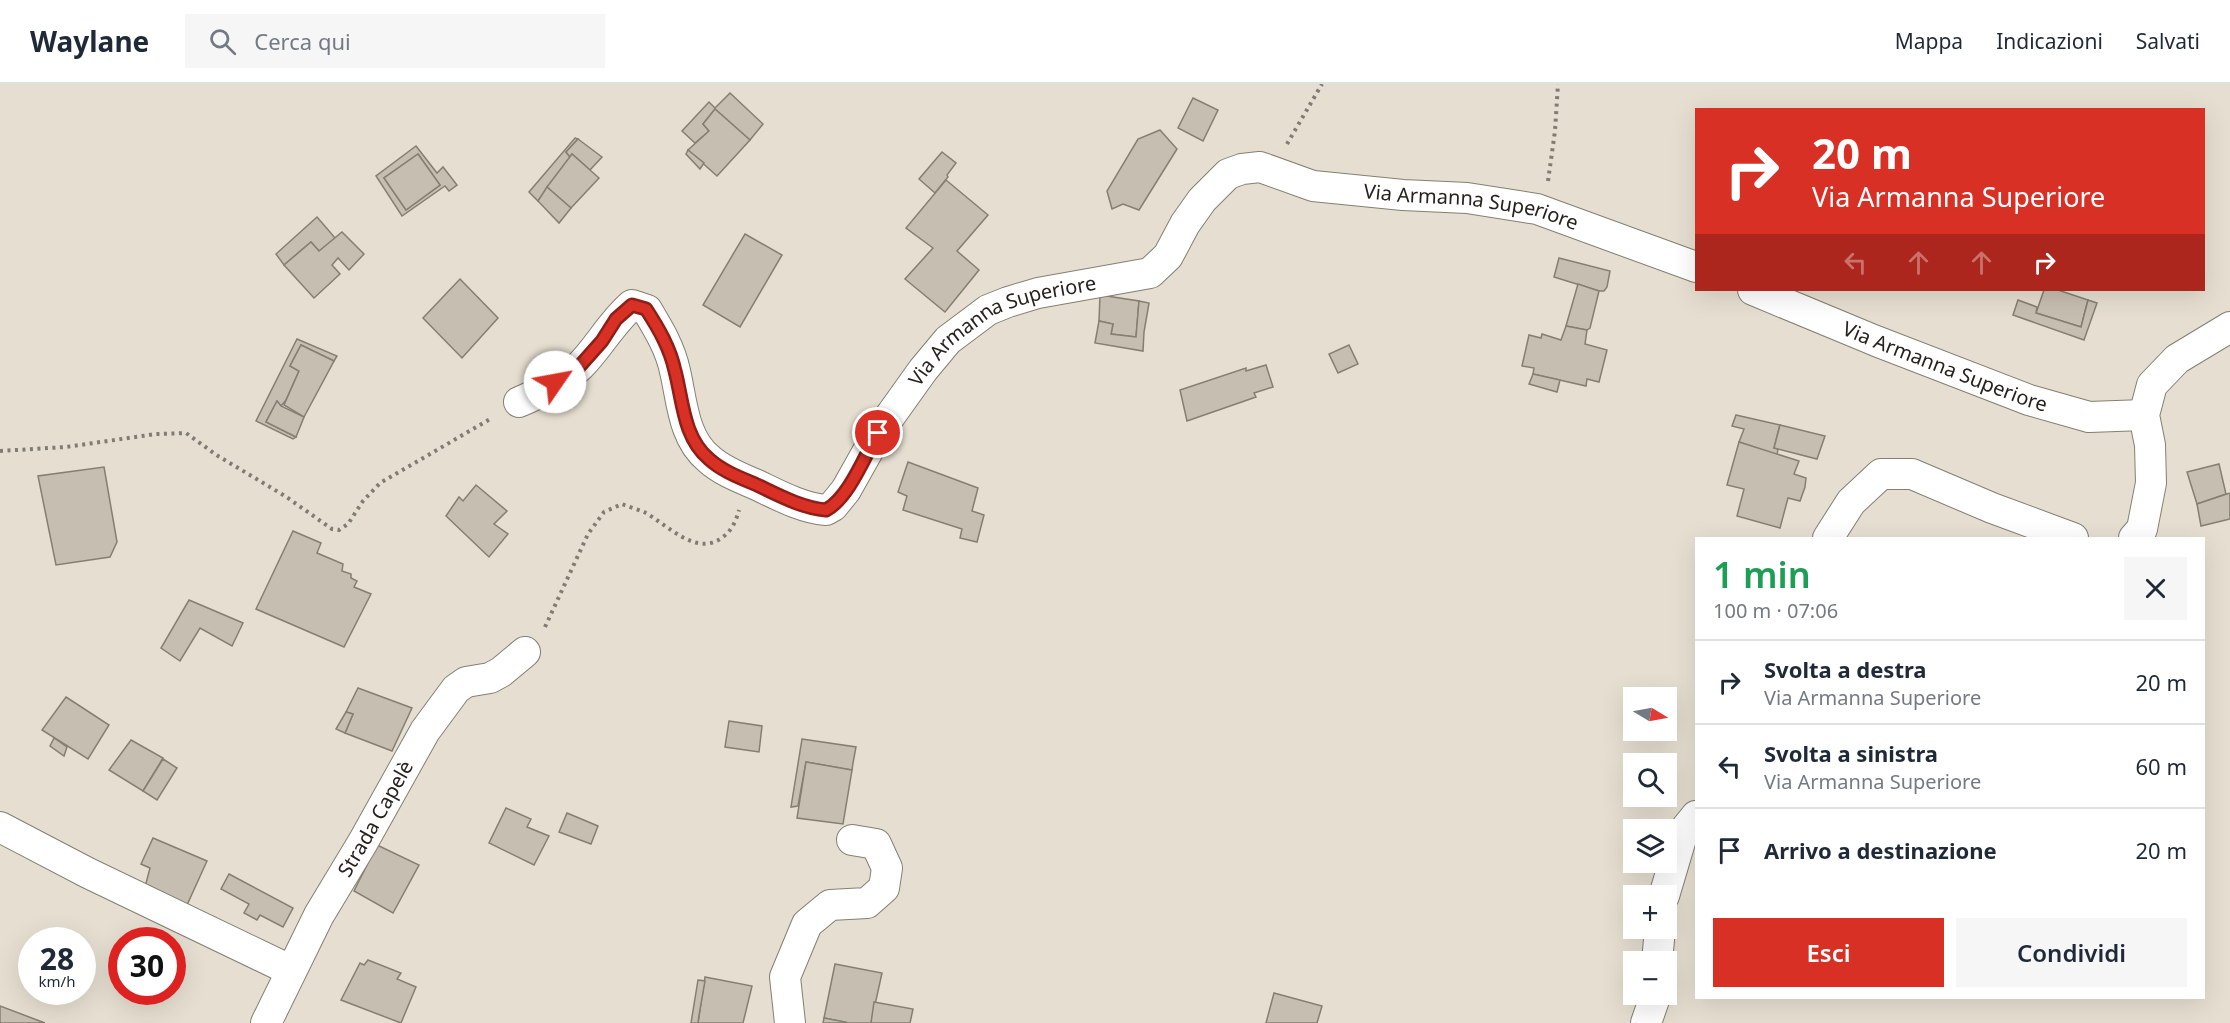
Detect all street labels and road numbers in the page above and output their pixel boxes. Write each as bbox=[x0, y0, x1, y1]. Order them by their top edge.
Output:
street label: Via Armanna Superiore bbox=[1362, 177, 1582, 236]
street label: Via Armanna Superiore bbox=[902, 269, 1098, 391]
street label: Via Armanna Superiore bbox=[1839, 315, 2051, 418]
street label: Strada Capelè bbox=[331, 755, 419, 882]

